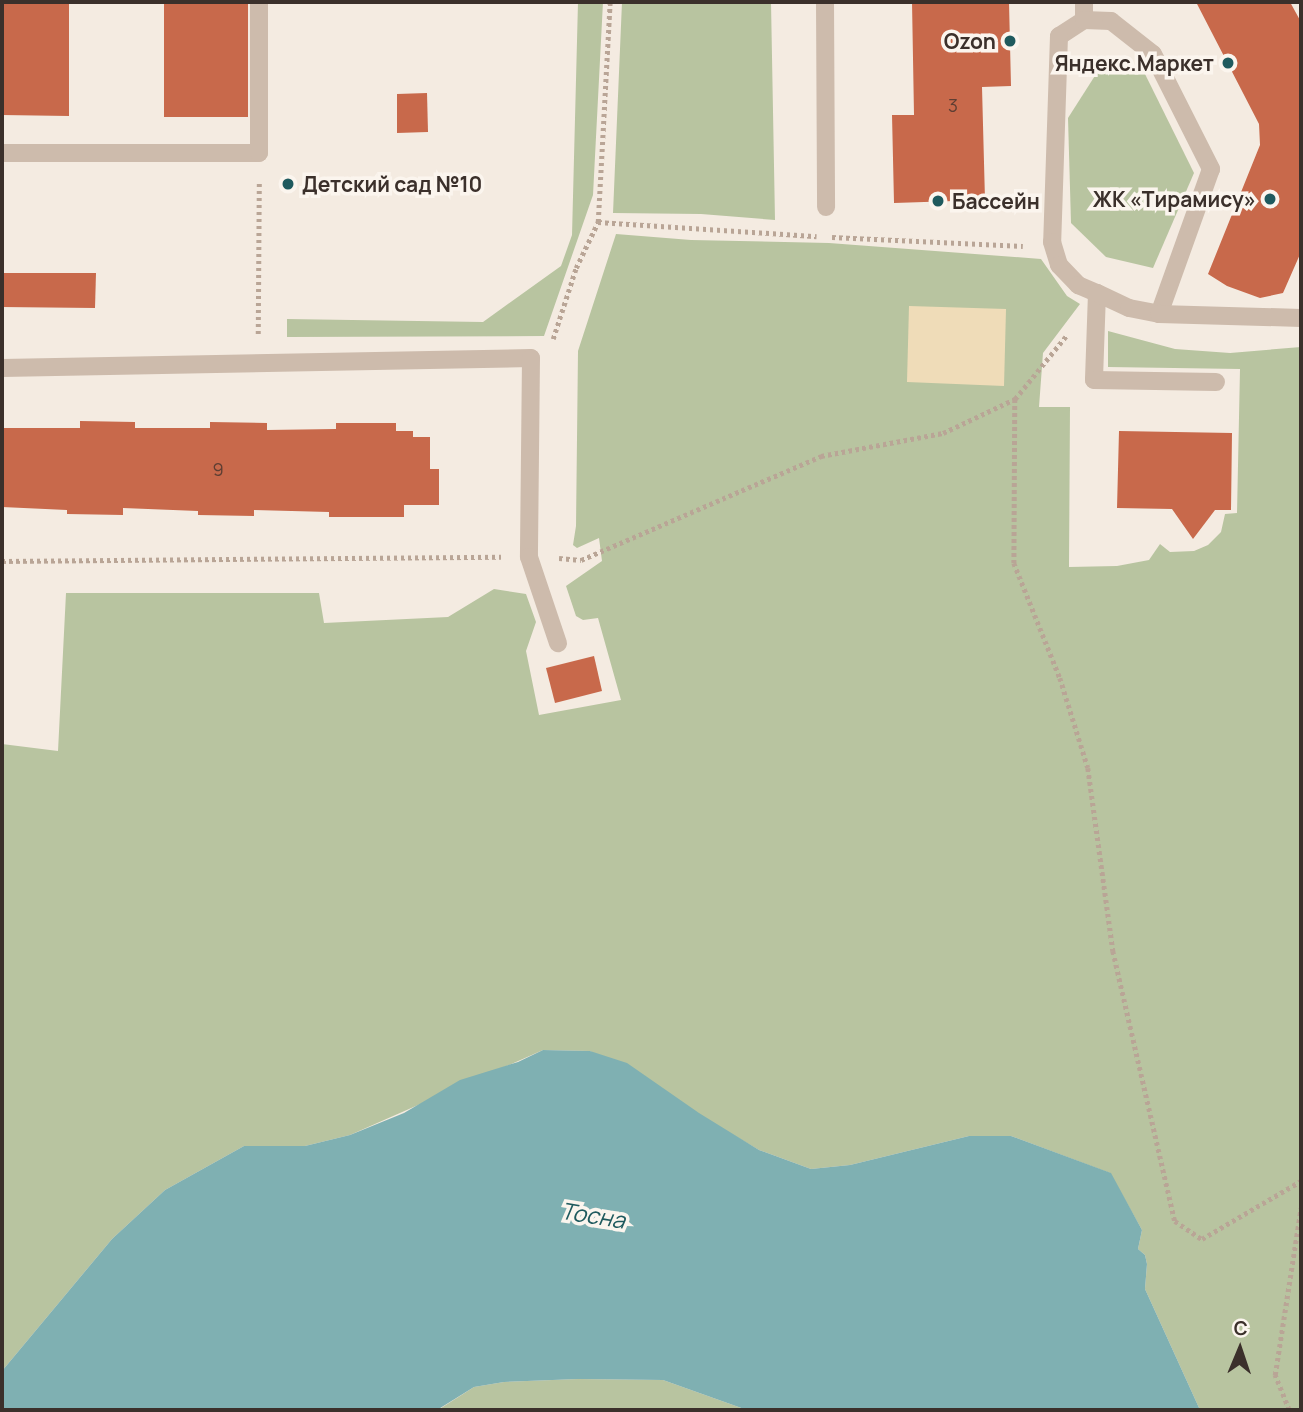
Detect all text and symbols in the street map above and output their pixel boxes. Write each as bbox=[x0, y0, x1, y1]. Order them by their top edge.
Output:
place label: Ozon bbox=[944, 28, 996, 54]
marker: Ozon bbox=[1002, 33, 1018, 49]
place label: Яндекс.Маркет bbox=[1055, 50, 1214, 76]
marker: Яндекс.Маркет bbox=[1220, 55, 1236, 71]
house number: 3 bbox=[948, 94, 958, 116]
place label: Детский сад №10 bbox=[302, 171, 482, 197]
marker: Детский сад №10 bbox=[280, 176, 296, 192]
place label: ЖК «Тирамису» bbox=[1092, 186, 1256, 212]
place label: Бассейн bbox=[952, 188, 1040, 214]
marker: ЖК «Тирамису» bbox=[1262, 191, 1278, 207]
marker: Бассейн bbox=[930, 193, 946, 209]
house number: 9 bbox=[212, 458, 224, 480]
water label: Тосна bbox=[559, 1196, 627, 1234]
north arrow bbox=[1205, 1314, 1275, 1384]
text: С bbox=[1233, 1315, 1248, 1341]

